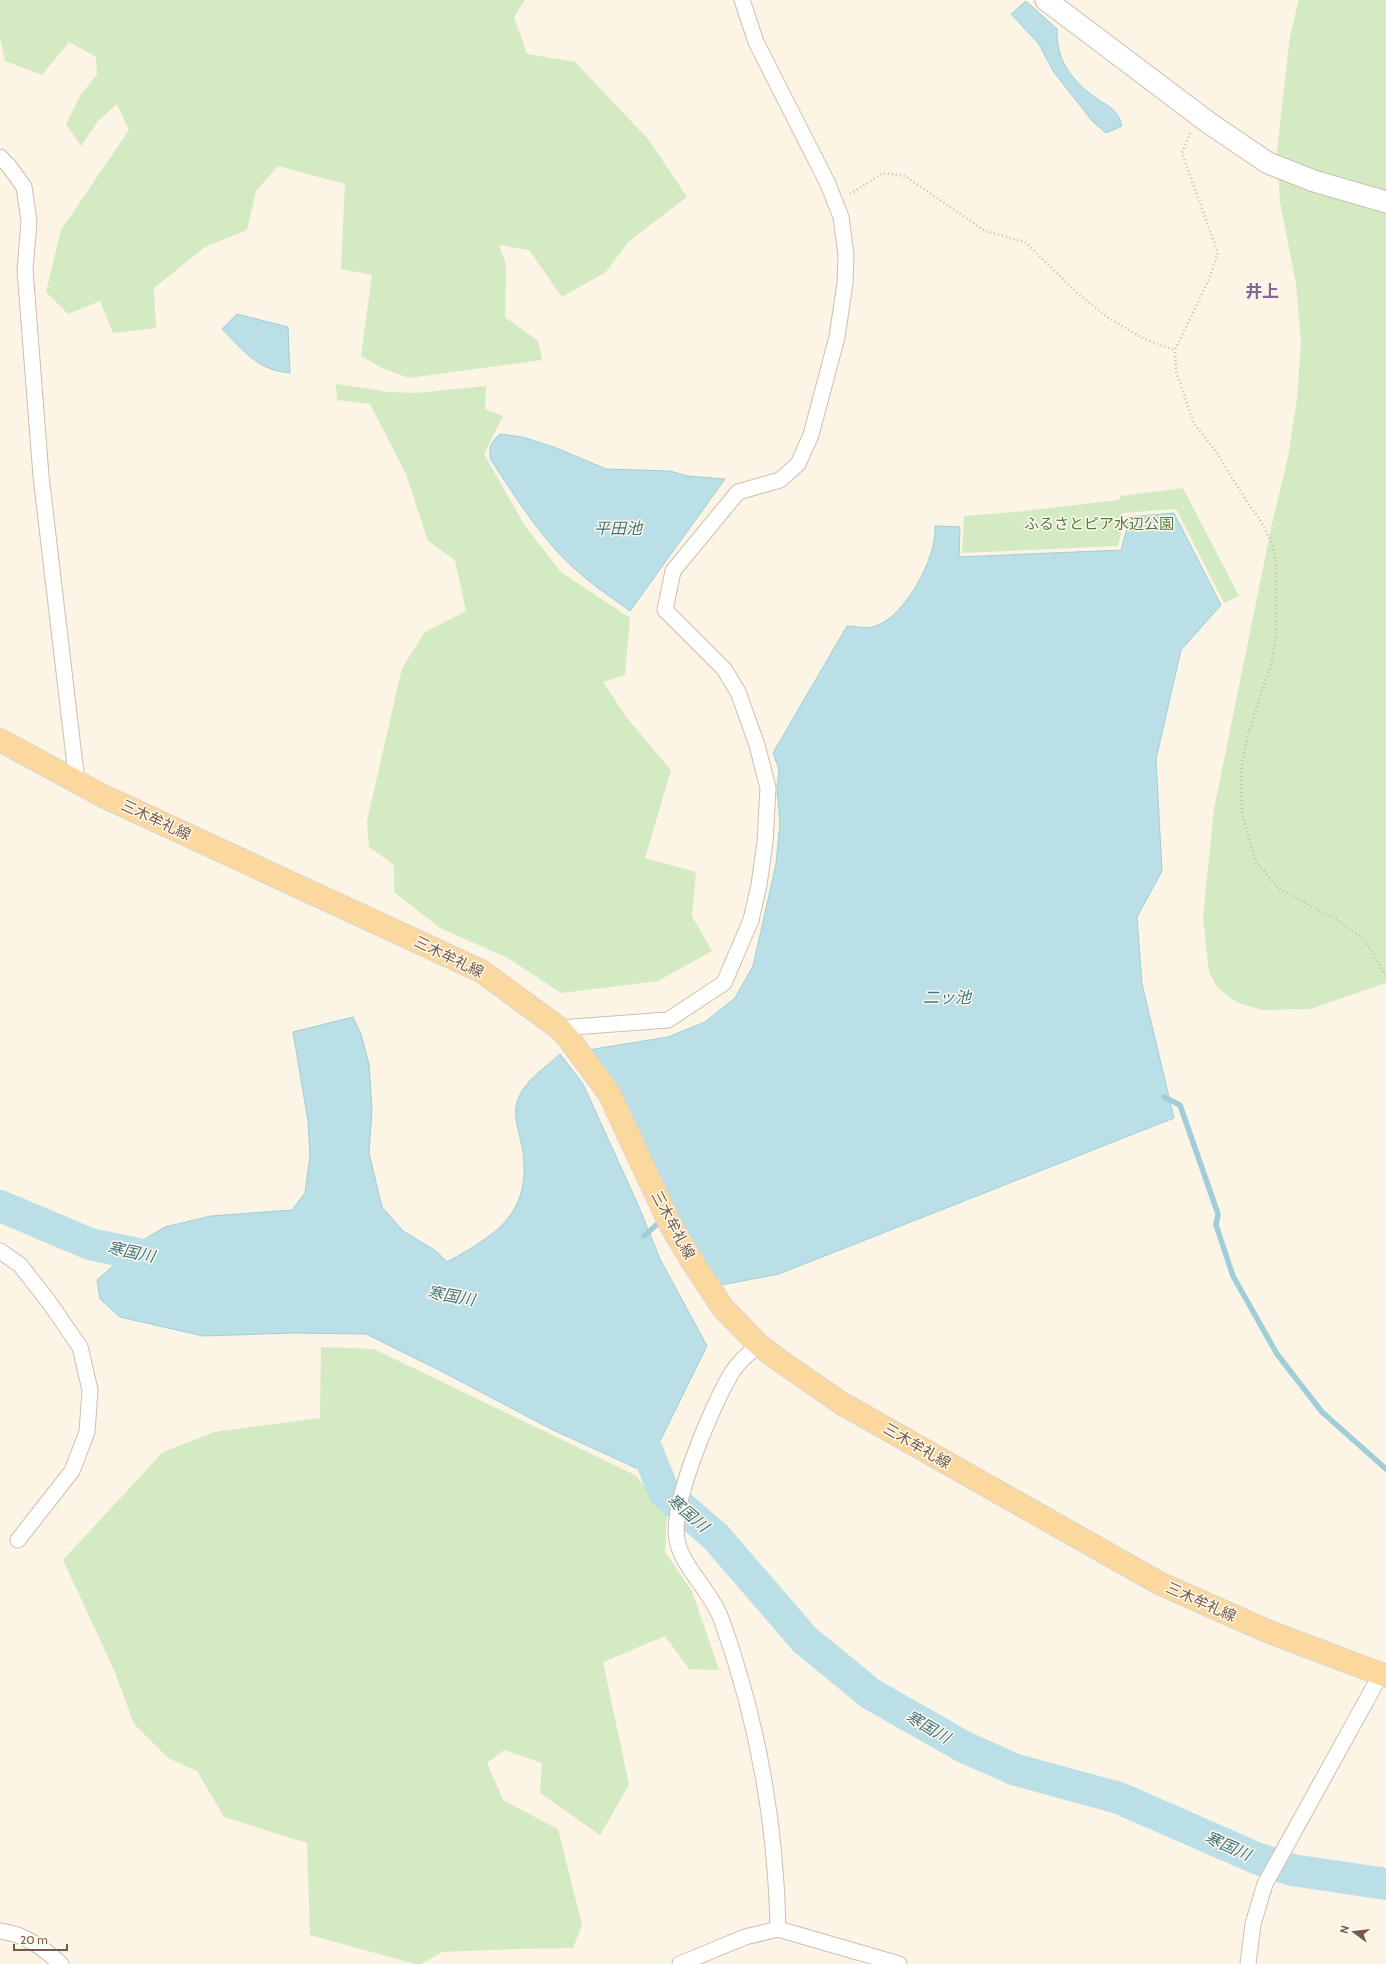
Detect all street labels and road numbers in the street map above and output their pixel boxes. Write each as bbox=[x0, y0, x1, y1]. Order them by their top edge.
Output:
street label: 三木牟礼線 bbox=[118, 796, 194, 844]
street label: 三木牟礼線 bbox=[411, 932, 487, 982]
street label: 三木牟礼線 bbox=[647, 1188, 699, 1262]
street label: 三木牟礼線 bbox=[880, 1419, 954, 1473]
street label: 三木牟礼線 bbox=[1163, 1579, 1239, 1625]

